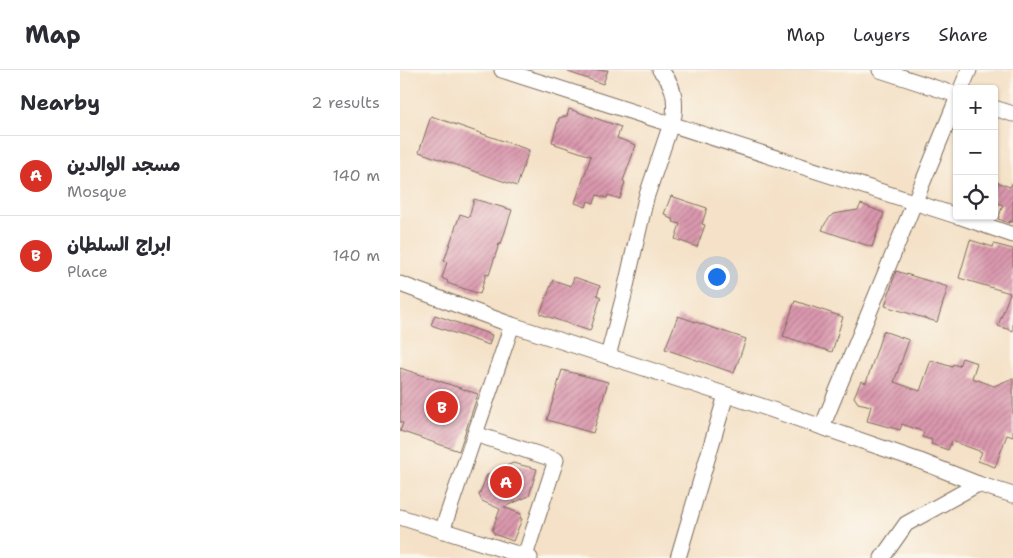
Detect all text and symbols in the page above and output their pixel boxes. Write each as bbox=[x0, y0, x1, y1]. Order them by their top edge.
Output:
text: Map bbox=[25, 19, 81, 51]
text: Map bbox=[787, 23, 825, 47]
text: Layers bbox=[853, 23, 910, 47]
text: Share bbox=[938, 23, 988, 47]
map controls bbox=[953, 85, 998, 220]
button: + bbox=[953, 85, 998, 130]
text: Nearby bbox=[20, 89, 100, 117]
text: 2 results bbox=[311, 92, 380, 113]
button: − bbox=[953, 130, 998, 175]
text: مسجد الوالدين bbox=[67, 152, 181, 177]
text: A bbox=[30, 165, 42, 186]
text: 140 m bbox=[333, 165, 380, 186]
button: locate bbox=[953, 175, 998, 220]
text: Mosque bbox=[67, 181, 127, 202]
text: ابراج السلطان bbox=[67, 232, 171, 257]
text: B bbox=[31, 245, 41, 266]
text: 140 m bbox=[333, 245, 380, 266]
text: Place bbox=[67, 261, 108, 282]
your location bbox=[704, 264, 730, 290]
pin: B bbox=[426, 388, 458, 426]
pin: A bbox=[490, 463, 522, 501]

